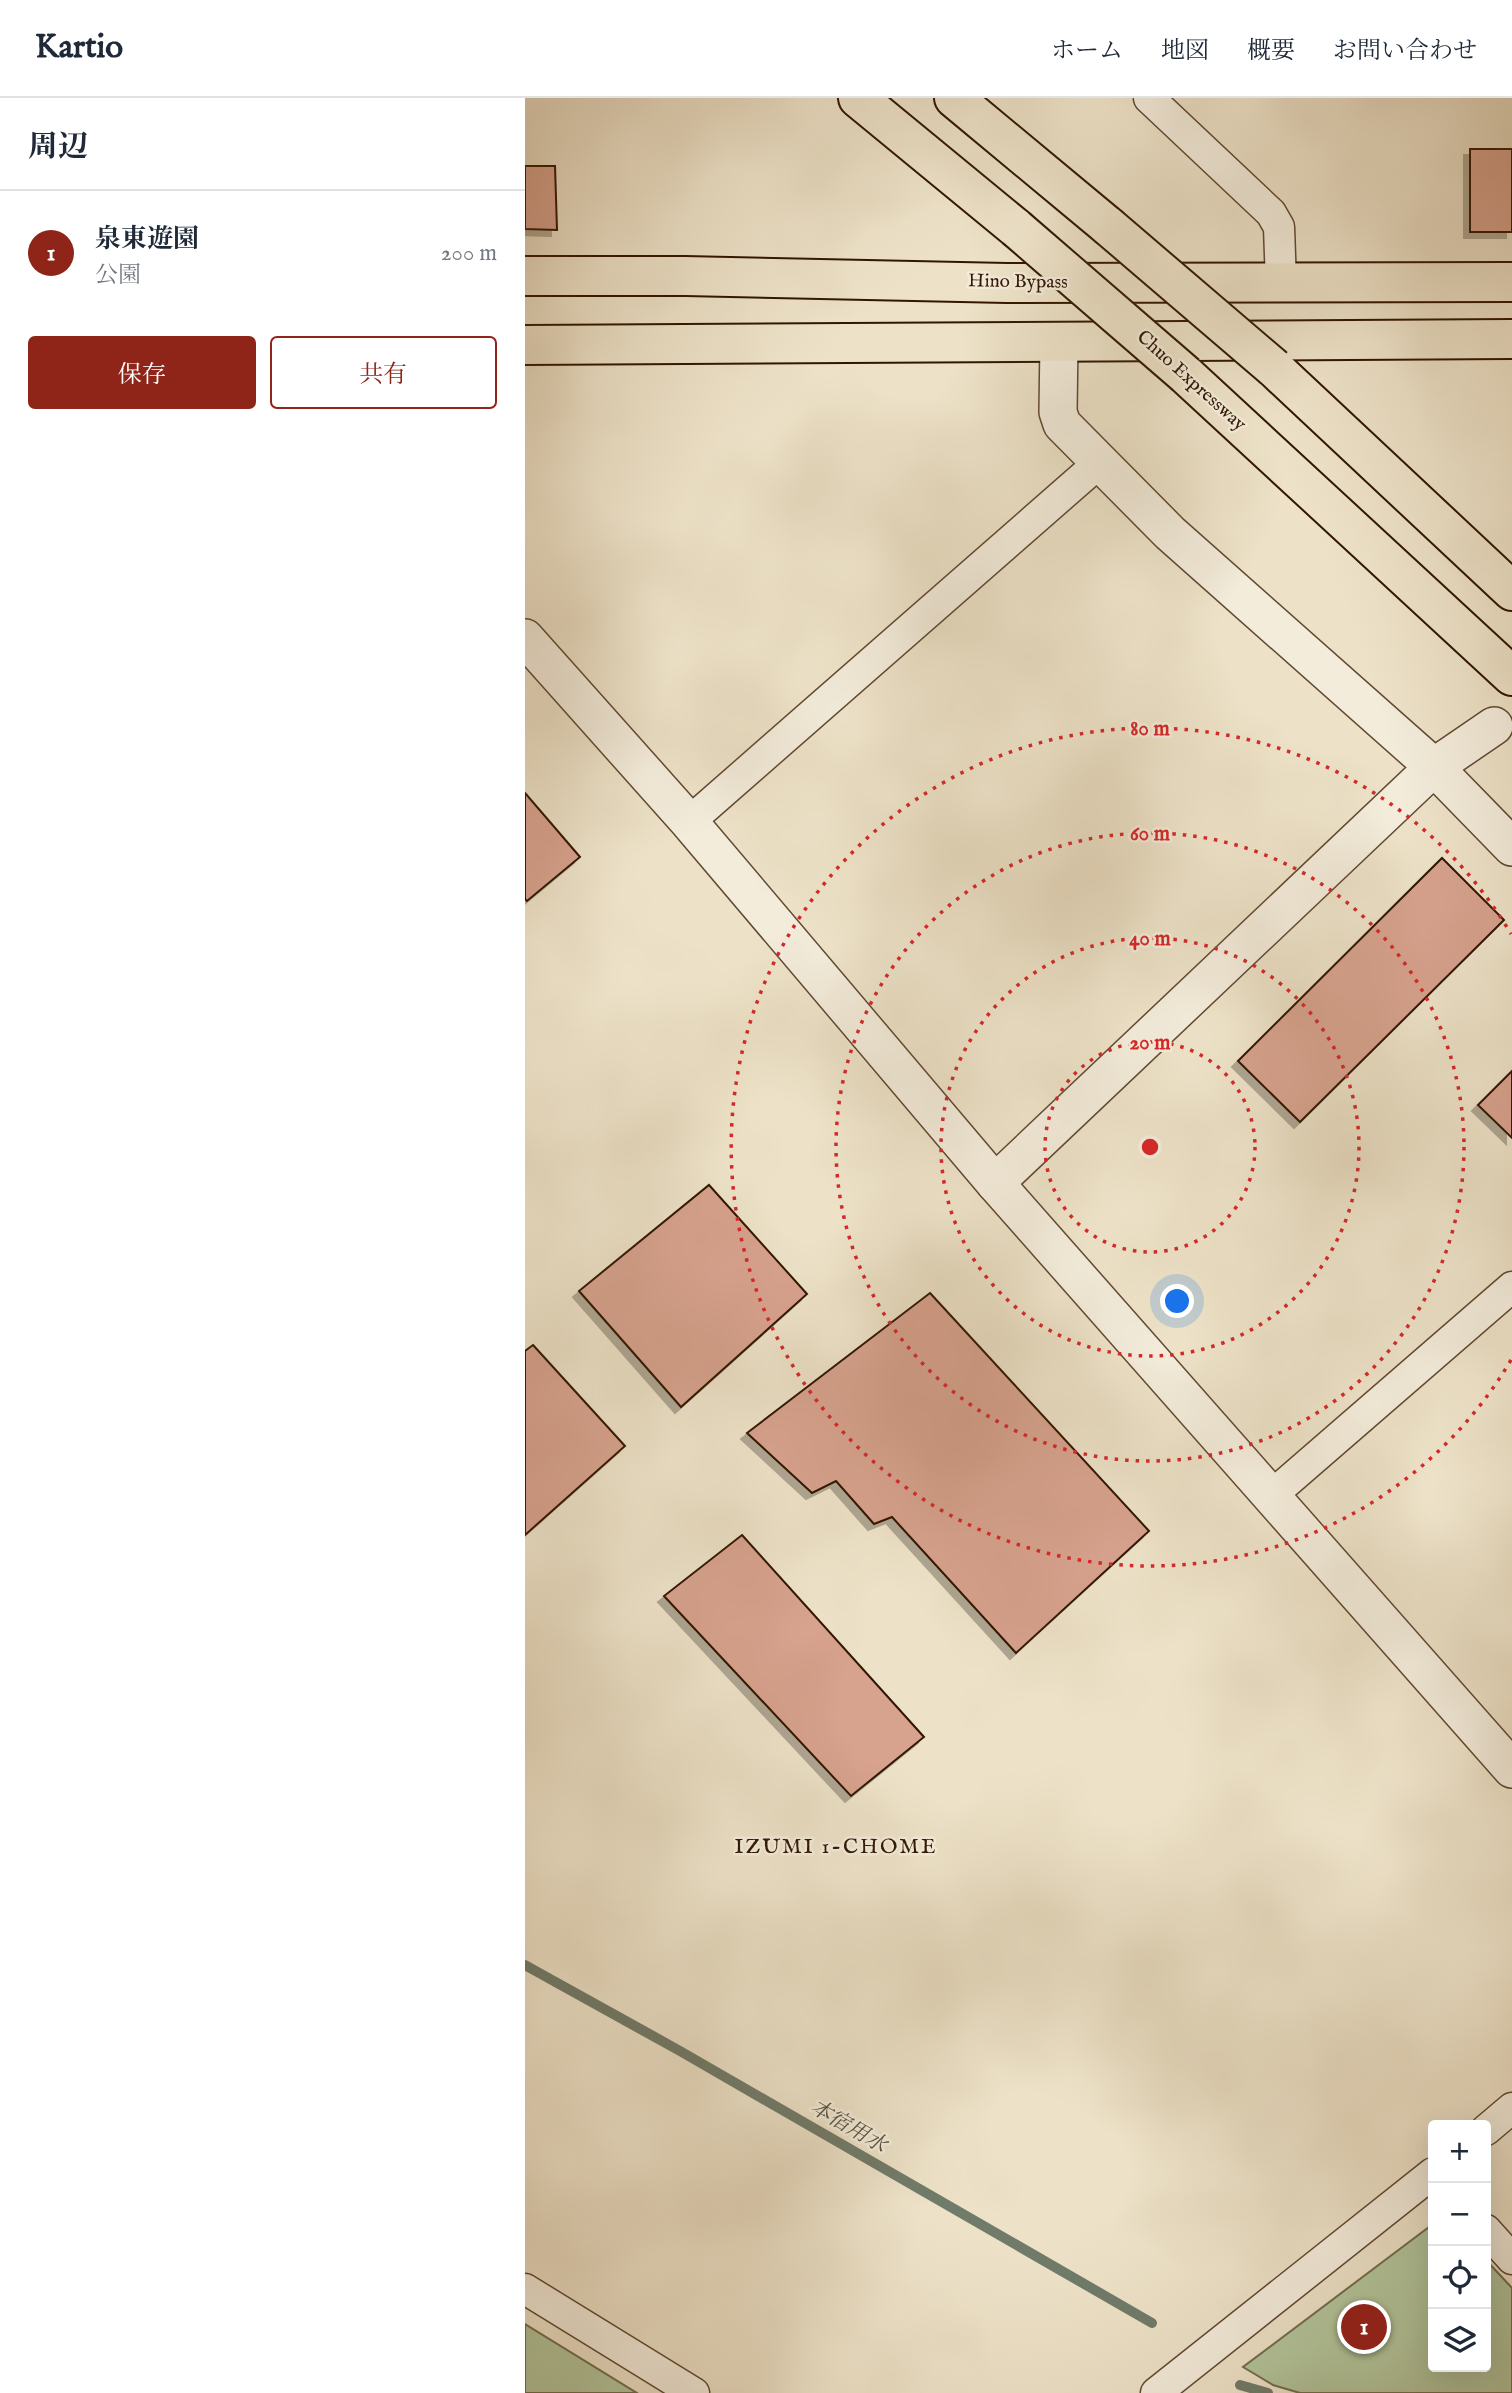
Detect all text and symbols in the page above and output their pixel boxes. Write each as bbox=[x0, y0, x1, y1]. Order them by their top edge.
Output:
text: Kartio bbox=[35, 27, 123, 69]
text: ホーム bbox=[1051, 36, 1123, 67]
text: 地図 bbox=[1161, 36, 1209, 67]
text: 概要 bbox=[1247, 36, 1295, 67]
text: お問い合わせ bbox=[1333, 36, 1477, 67]
text: 周辺 bbox=[28, 129, 88, 167]
text: 泉東遊園 bbox=[95, 223, 199, 256]
text: 1 bbox=[47, 239, 55, 268]
text: 200 m bbox=[441, 239, 497, 268]
text: 公園 bbox=[95, 261, 141, 290]
street label: Hino Bypass bbox=[968, 269, 1068, 295]
street label: Chuo Expressway bbox=[1131, 325, 1251, 437]
button: 保存 bbox=[28, 336, 256, 409]
button: 共有 bbox=[270, 336, 497, 409]
text: 80 m bbox=[1130, 716, 1170, 743]
text: 60 m bbox=[1130, 821, 1171, 848]
text: 40 m bbox=[1129, 926, 1171, 953]
text: 20 m bbox=[1130, 1030, 1171, 1057]
centre of rings bbox=[1138, 1135, 1162, 1159]
your location bbox=[1160, 1284, 1194, 1318]
district label: IZUMI 1-CHOME bbox=[735, 1834, 937, 1861]
water label: 本宿用水 bbox=[805, 2094, 893, 2161]
map controls bbox=[1428, 2120, 1491, 2372]
button: + bbox=[1428, 2120, 1491, 2183]
button: − bbox=[1428, 2183, 1491, 2246]
button: locate bbox=[1428, 2246, 1491, 2309]
pin: 1 bbox=[1341, 2301, 1387, 2353]
button: layers bbox=[1428, 2309, 1491, 2372]

